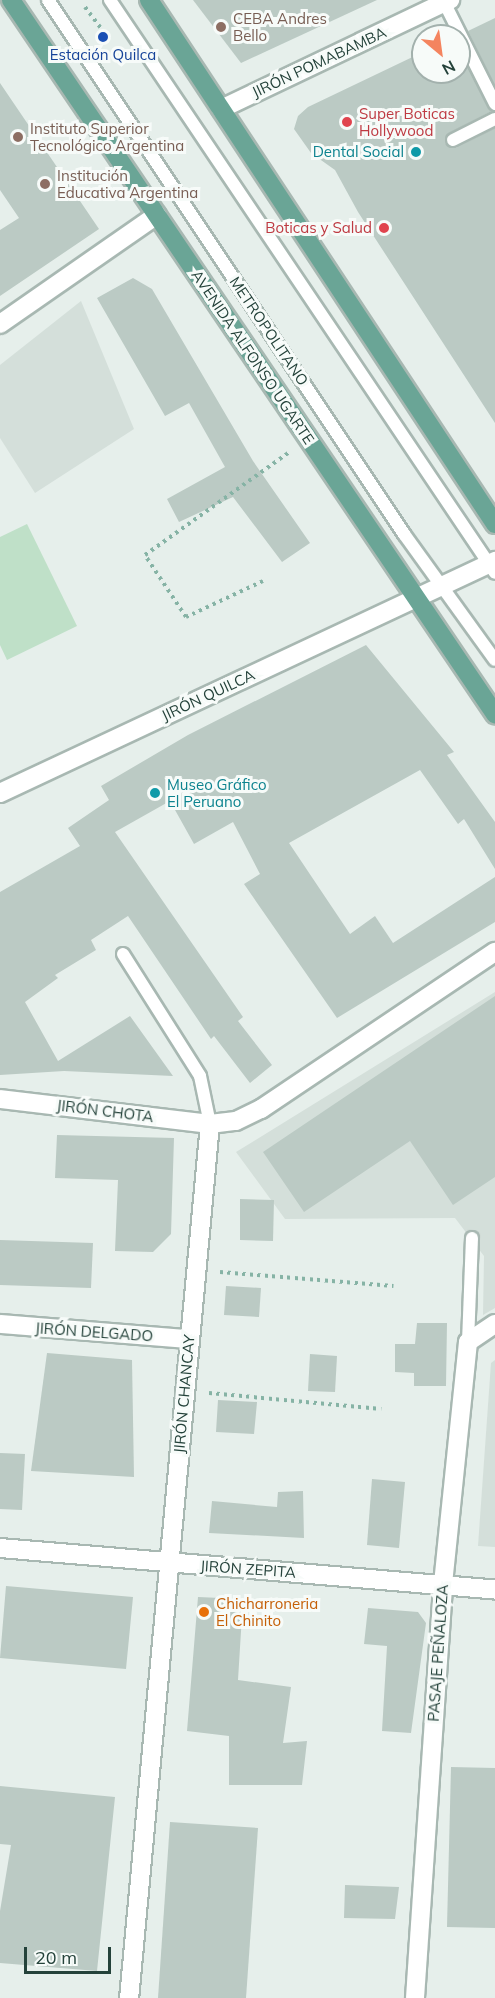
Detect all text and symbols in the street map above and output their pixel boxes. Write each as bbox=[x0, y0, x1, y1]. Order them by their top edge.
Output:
place label: CEBA Andres Bello bbox=[233, 9, 327, 44]
marker: CEBA Andres Bello bbox=[214, 20, 228, 34]
street label: JIRÓN POMABAMBA bbox=[249, 23, 389, 101]
north arrow bbox=[411, 24, 471, 84]
marker: Estación Quilca bbox=[96, 30, 110, 44]
place label: Estación Quilca bbox=[50, 46, 156, 64]
text: N bbox=[439, 56, 459, 80]
place label: Super Boticas Hollywood bbox=[359, 104, 455, 139]
marker: Super Boticas Hollywood bbox=[340, 115, 354, 129]
place label: Instituto Superior Tecnológico Argentina bbox=[30, 119, 184, 154]
marker: Instituto Superior Tecnológico Argentina bbox=[11, 130, 25, 144]
place label: Dental Social bbox=[313, 143, 404, 161]
marker: Dental Social bbox=[409, 145, 423, 159]
place label: Institución Educativa Argentina bbox=[57, 166, 198, 201]
marker: Institución Educativa Argentina bbox=[38, 177, 52, 191]
place label: Boticas y Salud bbox=[265, 219, 372, 237]
marker: Boticas y Salud bbox=[377, 221, 391, 235]
street label: AVENIDA ALFONSO UGARTE bbox=[188, 266, 318, 448]
street label: METROPOLITANO bbox=[226, 273, 312, 389]
street label: JIRÓN QUILCA bbox=[158, 666, 258, 724]
place label: Museo Gráfico El Peruano bbox=[167, 775, 266, 810]
marker: Museo Gráfico El Peruano bbox=[148, 786, 162, 800]
street label: JIRÓN CHOTA bbox=[56, 1096, 154, 1126]
street label: JIRÓN DELGADO bbox=[34, 1319, 154, 1345]
street label: JIRÓN CHANCAY bbox=[170, 1334, 198, 1454]
street label: JIRÓN ZEPITA bbox=[199, 1557, 297, 1581]
street label: PASAJE PEÑALOZA bbox=[424, 1584, 452, 1722]
place label: Chicharroneria El Chinito bbox=[216, 1594, 318, 1629]
marker: Chicharroneria El Chinito bbox=[197, 1605, 211, 1619]
scale bar bbox=[27, 1935, 114, 1973]
text: 20 m bbox=[35, 1946, 77, 1969]

